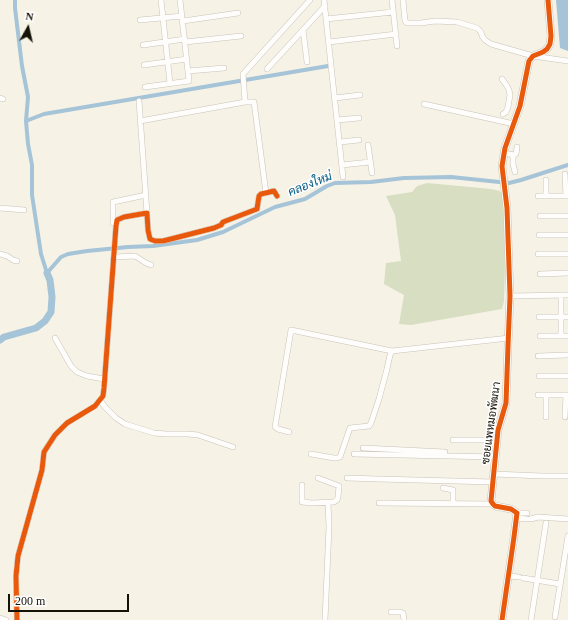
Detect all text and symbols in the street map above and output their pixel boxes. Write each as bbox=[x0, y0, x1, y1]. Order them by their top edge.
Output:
north arrow bbox=[8, 8, 48, 48]
text: N bbox=[25, 10, 34, 23]
water label: คลองใหม่ bbox=[286, 169, 334, 199]
street label: ซอยแพหมอพัฒนา bbox=[479, 381, 503, 465]
scale bar bbox=[10, 586, 131, 612]
text: 200 m bbox=[15, 594, 45, 608]

